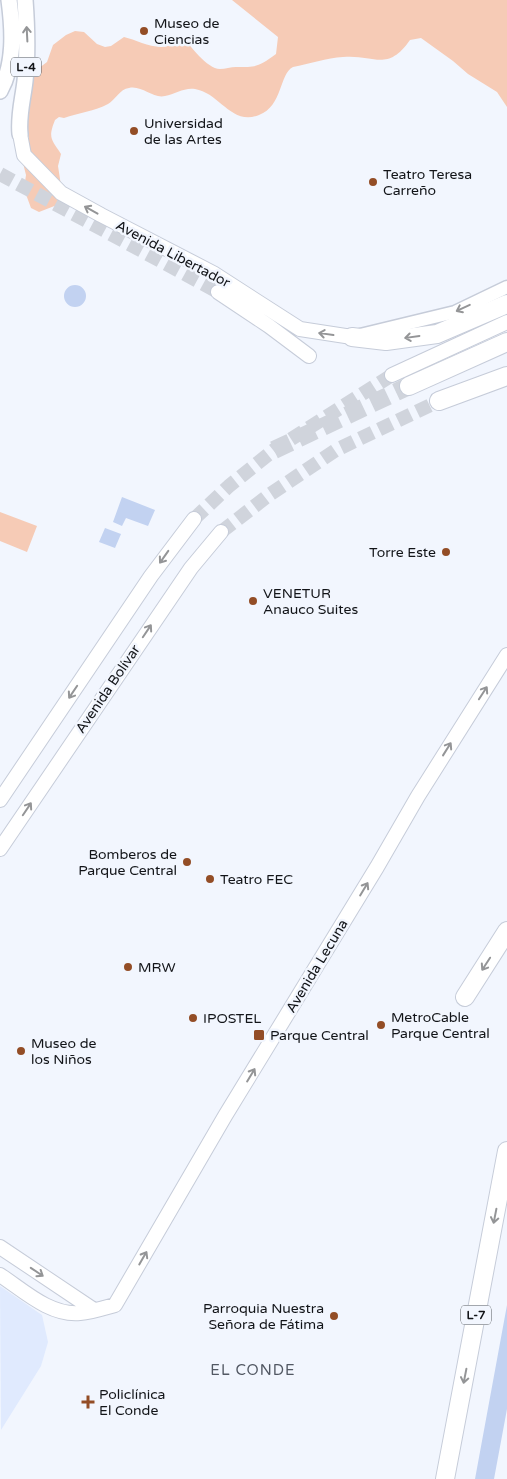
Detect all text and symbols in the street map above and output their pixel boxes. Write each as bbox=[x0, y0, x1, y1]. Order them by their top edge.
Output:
place label: Museo de Ciencias bbox=[154, 15, 219, 48]
marker: Museo de Ciencias bbox=[138, 25, 150, 37]
one-way arrow bbox=[23, 26, 32, 42]
road number: L-4 bbox=[11, 58, 41, 76]
place label: Universidad de las Artes bbox=[144, 115, 223, 148]
marker: Universidad de las Artes bbox=[128, 125, 140, 137]
place label: Teatro Teresa Carreño bbox=[383, 166, 472, 199]
marker: Teatro Teresa Carreño bbox=[367, 176, 379, 188]
one-way arrow bbox=[83, 205, 98, 215]
street label: Avenida Libertador bbox=[113, 217, 234, 292]
one-way arrow bbox=[456, 304, 471, 313]
one-way arrow bbox=[319, 328, 335, 338]
one-way arrow bbox=[405, 333, 421, 343]
place label: Torre Este bbox=[369, 544, 436, 561]
marker: Torre Este bbox=[440, 546, 452, 558]
one-way arrow bbox=[159, 550, 169, 564]
place label: VENETUR Anauco Suites bbox=[263, 585, 358, 618]
marker: VENETUR Anauco Suites bbox=[247, 595, 259, 607]
one-way arrow bbox=[142, 624, 152, 638]
street label: Avenida Bolívar bbox=[72, 641, 144, 737]
one-way arrow bbox=[68, 685, 78, 699]
one-way arrow bbox=[478, 686, 488, 700]
one-way arrow bbox=[442, 743, 452, 757]
one-way arrow bbox=[22, 802, 32, 816]
place label: Bomberos de Parque Central bbox=[78, 846, 177, 879]
marker: Bomberos de Parque Central bbox=[181, 856, 193, 868]
place label: Teatro FEC bbox=[220, 871, 293, 888]
marker: Teatro FEC bbox=[204, 873, 216, 885]
one-way arrow bbox=[359, 882, 369, 896]
street label: Avenida Lecuna bbox=[282, 916, 352, 1016]
one-way arrow bbox=[481, 957, 491, 971]
place label: MRW bbox=[138, 959, 176, 976]
marker: MRW bbox=[122, 961, 134, 973]
place label: MetroCable Parque Central bbox=[391, 1009, 490, 1042]
place label: IPOSTEL bbox=[203, 1010, 261, 1027]
marker: IPOSTEL bbox=[187, 1012, 199, 1024]
marker: MetroCable Parque Central bbox=[375, 1019, 387, 1031]
place label: Parque Central bbox=[270, 1027, 369, 1044]
marker: Parque Central bbox=[252, 1028, 266, 1042]
place label: Museo de los Niños bbox=[31, 1035, 96, 1068]
marker: Museo de los Niños bbox=[15, 1045, 27, 1057]
one-way arrow bbox=[246, 1068, 256, 1082]
one-way arrow bbox=[489, 1207, 499, 1223]
one-way arrow bbox=[138, 1251, 148, 1265]
one-way arrow bbox=[30, 1268, 44, 1278]
place label: Parroquia Nuestra Señora de Fátima bbox=[203, 1300, 324, 1333]
road number: L-7 bbox=[461, 1306, 491, 1324]
marker: Parroquia Nuestra Señora de Fátima bbox=[328, 1310, 340, 1322]
district label: EL CONDE bbox=[210, 1361, 296, 1379]
one-way arrow bbox=[459, 1367, 469, 1383]
place label: Policlínica El Conde bbox=[99, 1386, 165, 1419]
marker: Policlínica El Conde bbox=[81, 1395, 95, 1409]

